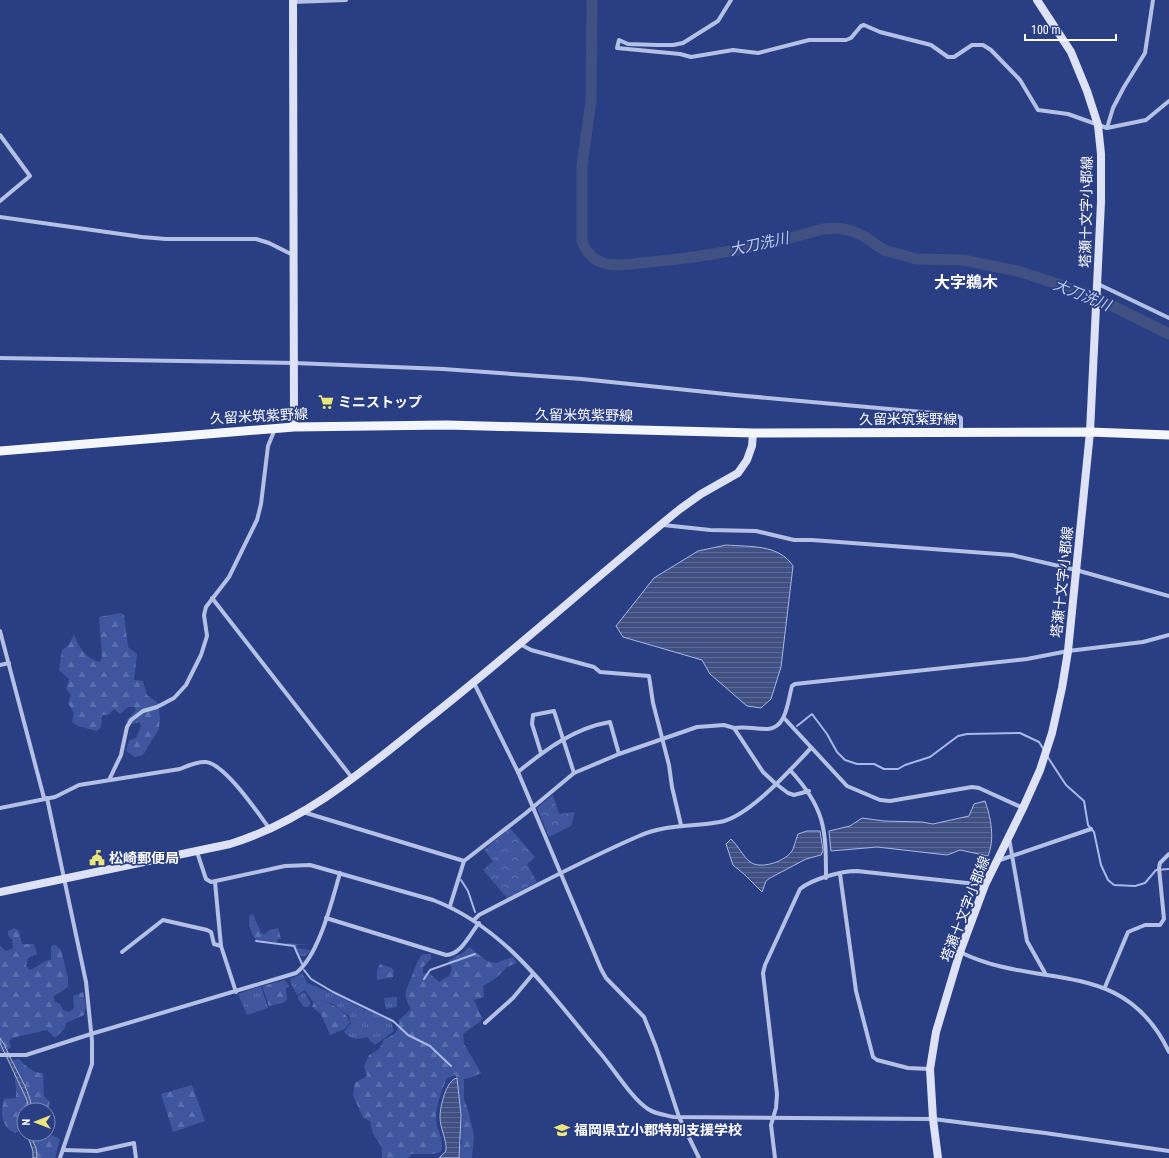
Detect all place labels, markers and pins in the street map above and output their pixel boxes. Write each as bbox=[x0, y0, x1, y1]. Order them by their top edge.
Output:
supermarket icon: ミニストップ bbox=[317, 393, 335, 411]
place label: ミニストップ bbox=[338, 394, 422, 410]
public building icon: 松崎郵便局 bbox=[88, 849, 106, 867]
place label: 松崎郵便局 bbox=[109, 850, 179, 866]
school or university icon: 福岡県立小郡特別支援学校 bbox=[553, 1121, 571, 1139]
place label: 福岡県立小郡特別支援学校 bbox=[574, 1122, 742, 1138]

